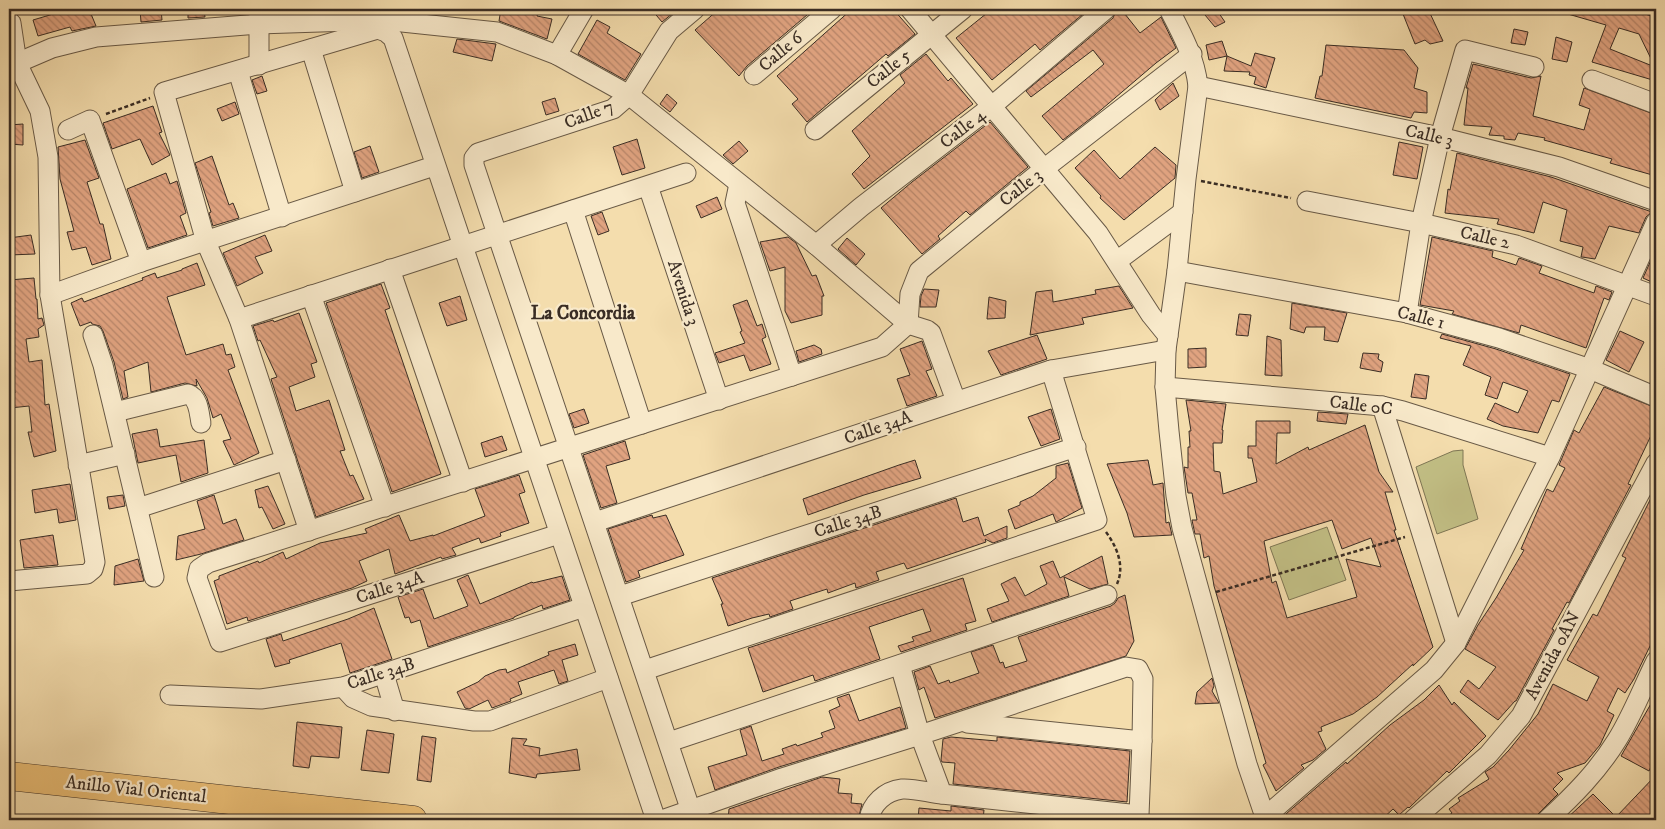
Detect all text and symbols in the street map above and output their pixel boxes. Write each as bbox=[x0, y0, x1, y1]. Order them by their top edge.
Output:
street label: Calle 6 bbox=[754, 27, 808, 77]
street label: Calle 5 bbox=[862, 44, 916, 93]
street label: Calle 7 bbox=[561, 96, 617, 134]
street label: Calle 4 bbox=[936, 104, 991, 154]
street label: Calle 3 bbox=[1403, 120, 1455, 152]
street label: Calle 3 bbox=[995, 164, 1047, 212]
street label: Calle 2 bbox=[1458, 222, 1512, 254]
street label: Avenida 3 bbox=[662, 257, 704, 329]
street label: Calle 1 bbox=[1395, 301, 1447, 335]
district label: La Concordia bbox=[531, 302, 636, 325]
street label: Calle 0C bbox=[1328, 391, 1394, 421]
street label: Calle 34A bbox=[841, 406, 915, 450]
street label: Calle 34B bbox=[811, 501, 885, 543]
street label: Calle 34A bbox=[353, 567, 427, 609]
street label: Avenida 0AN bbox=[1521, 608, 1586, 704]
street label: Calle 34B bbox=[344, 653, 418, 695]
street label: Anillo Vial Oriental bbox=[65, 772, 208, 808]

